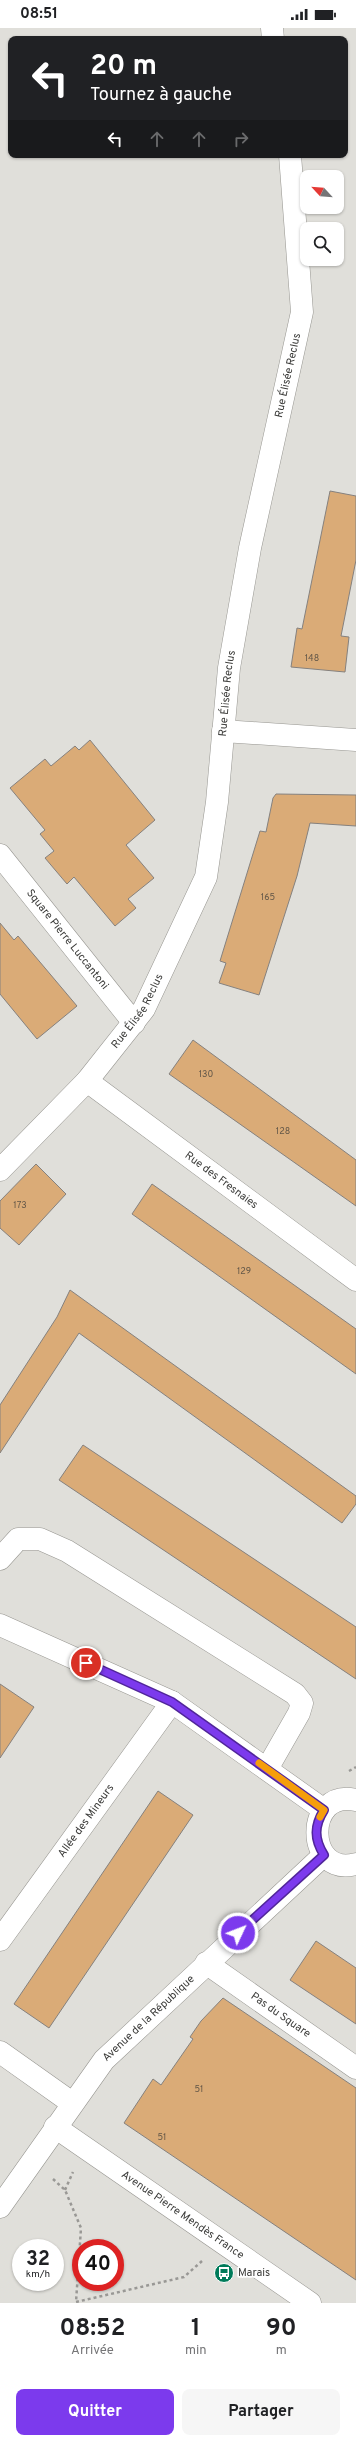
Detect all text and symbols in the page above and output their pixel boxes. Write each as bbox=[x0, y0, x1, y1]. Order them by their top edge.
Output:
text: 08:51 bbox=[20, 5, 58, 24]
text: 20 m bbox=[90, 49, 157, 85]
icon: left bbox=[24, 52, 76, 104]
text: Tournez à gauche bbox=[90, 84, 232, 107]
icon: left bbox=[104, 128, 126, 150]
icon: ahead bbox=[146, 128, 168, 150]
icon: ahead bbox=[188, 128, 210, 150]
icon: right bbox=[230, 128, 252, 150]
north arrow bbox=[300, 170, 344, 214]
map controls bbox=[300, 170, 344, 266]
button: search bbox=[300, 222, 344, 266]
street label: Rue Élisée Reclus bbox=[272, 332, 304, 419]
street label: Rue Élisée Reclus bbox=[216, 649, 239, 737]
house number: 148 bbox=[305, 653, 319, 664]
street label: Square Pierre Luccantoni bbox=[23, 886, 112, 992]
house number: 165 bbox=[261, 892, 275, 903]
street label: Rue Élisée Reclus bbox=[108, 972, 166, 1051]
house number: 130 bbox=[199, 1069, 213, 1080]
house number: 128 bbox=[276, 1126, 290, 1137]
street label: Rue des Fresnaies bbox=[182, 1149, 261, 1212]
house number: 173 bbox=[13, 1200, 27, 1211]
house number: 129 bbox=[237, 1266, 251, 1277]
pin bbox=[69, 1646, 103, 1680]
icon: arrive bbox=[75, 1652, 97, 1674]
street label: Allée des Mineurs bbox=[55, 1781, 117, 1860]
position arrow bbox=[217, 1912, 259, 1954]
street label: Avenue de la République bbox=[100, 1972, 198, 2065]
street label: Pas du Square bbox=[248, 1989, 313, 2041]
house number: 51 bbox=[195, 2084, 203, 2095]
house number: 51 bbox=[158, 2132, 166, 2143]
street label: Avenue Pierre Mendès France bbox=[118, 2168, 247, 2262]
speed limit sign: 40 bbox=[72, 2239, 124, 2291]
text: 32 bbox=[26, 2247, 50, 2273]
bus stop icon: Marais bbox=[213, 2262, 235, 2284]
place label: Marais bbox=[238, 2266, 270, 2280]
text: km/h bbox=[26, 2268, 50, 2281]
text: 08:52 bbox=[59, 2314, 125, 2344]
text: 1 bbox=[191, 2314, 201, 2344]
text: 90 bbox=[266, 2314, 297, 2344]
text: Arrivée bbox=[71, 2343, 114, 2359]
text: min bbox=[185, 2343, 207, 2359]
text: m bbox=[276, 2343, 287, 2359]
button: Quitter bbox=[16, 2389, 174, 2435]
button: Partager bbox=[182, 2389, 340, 2435]

